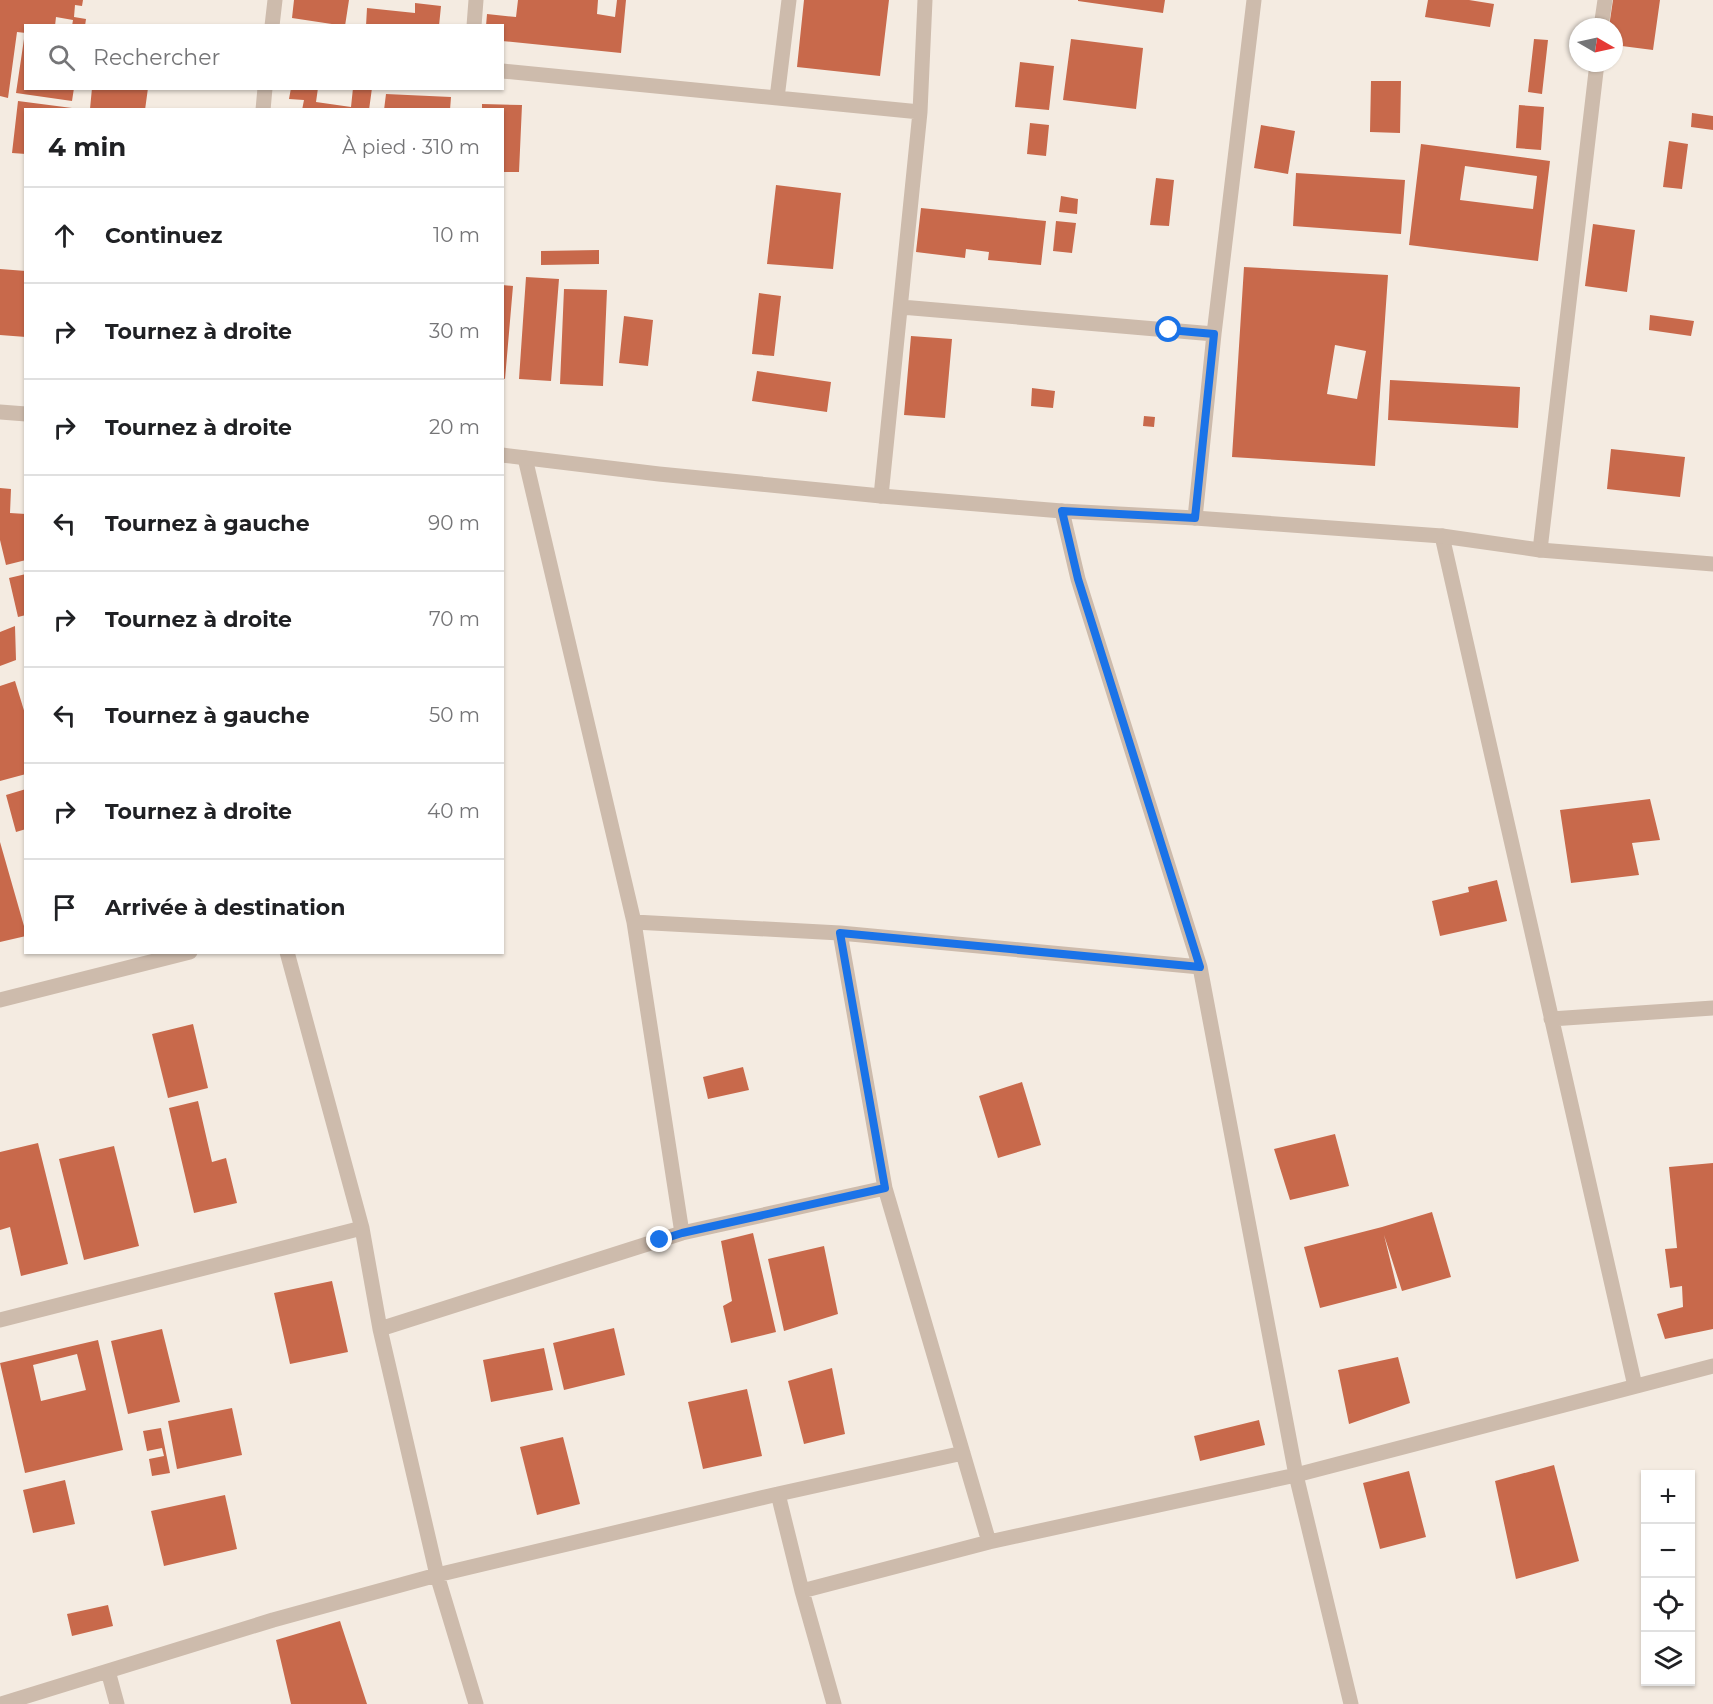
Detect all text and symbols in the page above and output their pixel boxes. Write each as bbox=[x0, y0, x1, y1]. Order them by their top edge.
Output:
north arrow bbox=[1569, 18, 1623, 72]
search box bbox=[24, 24, 504, 90]
icon: search bbox=[45, 41, 78, 74]
text: Rechercher bbox=[93, 44, 220, 71]
text: 4 min bbox=[48, 131, 126, 163]
text: À pied · 310 m bbox=[342, 135, 480, 159]
icon: ahead bbox=[48, 219, 81, 252]
text: Continuez bbox=[105, 222, 222, 249]
text: 10 m bbox=[433, 223, 480, 247]
icon: right bbox=[48, 315, 81, 348]
route start bbox=[1155, 316, 1181, 342]
text: Tournez à droite bbox=[105, 318, 292, 345]
text: 30 m bbox=[429, 319, 480, 343]
icon: right bbox=[48, 411, 81, 444]
text: Tournez à droite bbox=[105, 414, 292, 441]
text: 20 m bbox=[429, 415, 480, 439]
icon: left bbox=[48, 507, 81, 540]
text: Tournez à gauche bbox=[105, 510, 310, 537]
text: 90 m bbox=[428, 511, 480, 535]
icon: right bbox=[48, 603, 81, 636]
text: Tournez à droite bbox=[105, 606, 292, 633]
text: 70 m bbox=[429, 607, 480, 631]
icon: left bbox=[48, 699, 81, 732]
text: Tournez à gauche bbox=[105, 702, 310, 729]
text: 50 m bbox=[429, 703, 480, 727]
icon: right bbox=[48, 795, 81, 828]
text: Tournez à droite bbox=[105, 798, 292, 825]
text: 40 m bbox=[427, 799, 480, 823]
icon: arrive bbox=[48, 891, 81, 924]
text: Arrivée à destination bbox=[105, 894, 345, 921]
route end bbox=[646, 1226, 672, 1252]
map controls bbox=[1641, 1470, 1695, 1686]
button: + bbox=[1641, 1470, 1695, 1524]
button: − bbox=[1641, 1524, 1695, 1578]
button: locate bbox=[1641, 1578, 1695, 1632]
button: layers bbox=[1641, 1632, 1695, 1686]

